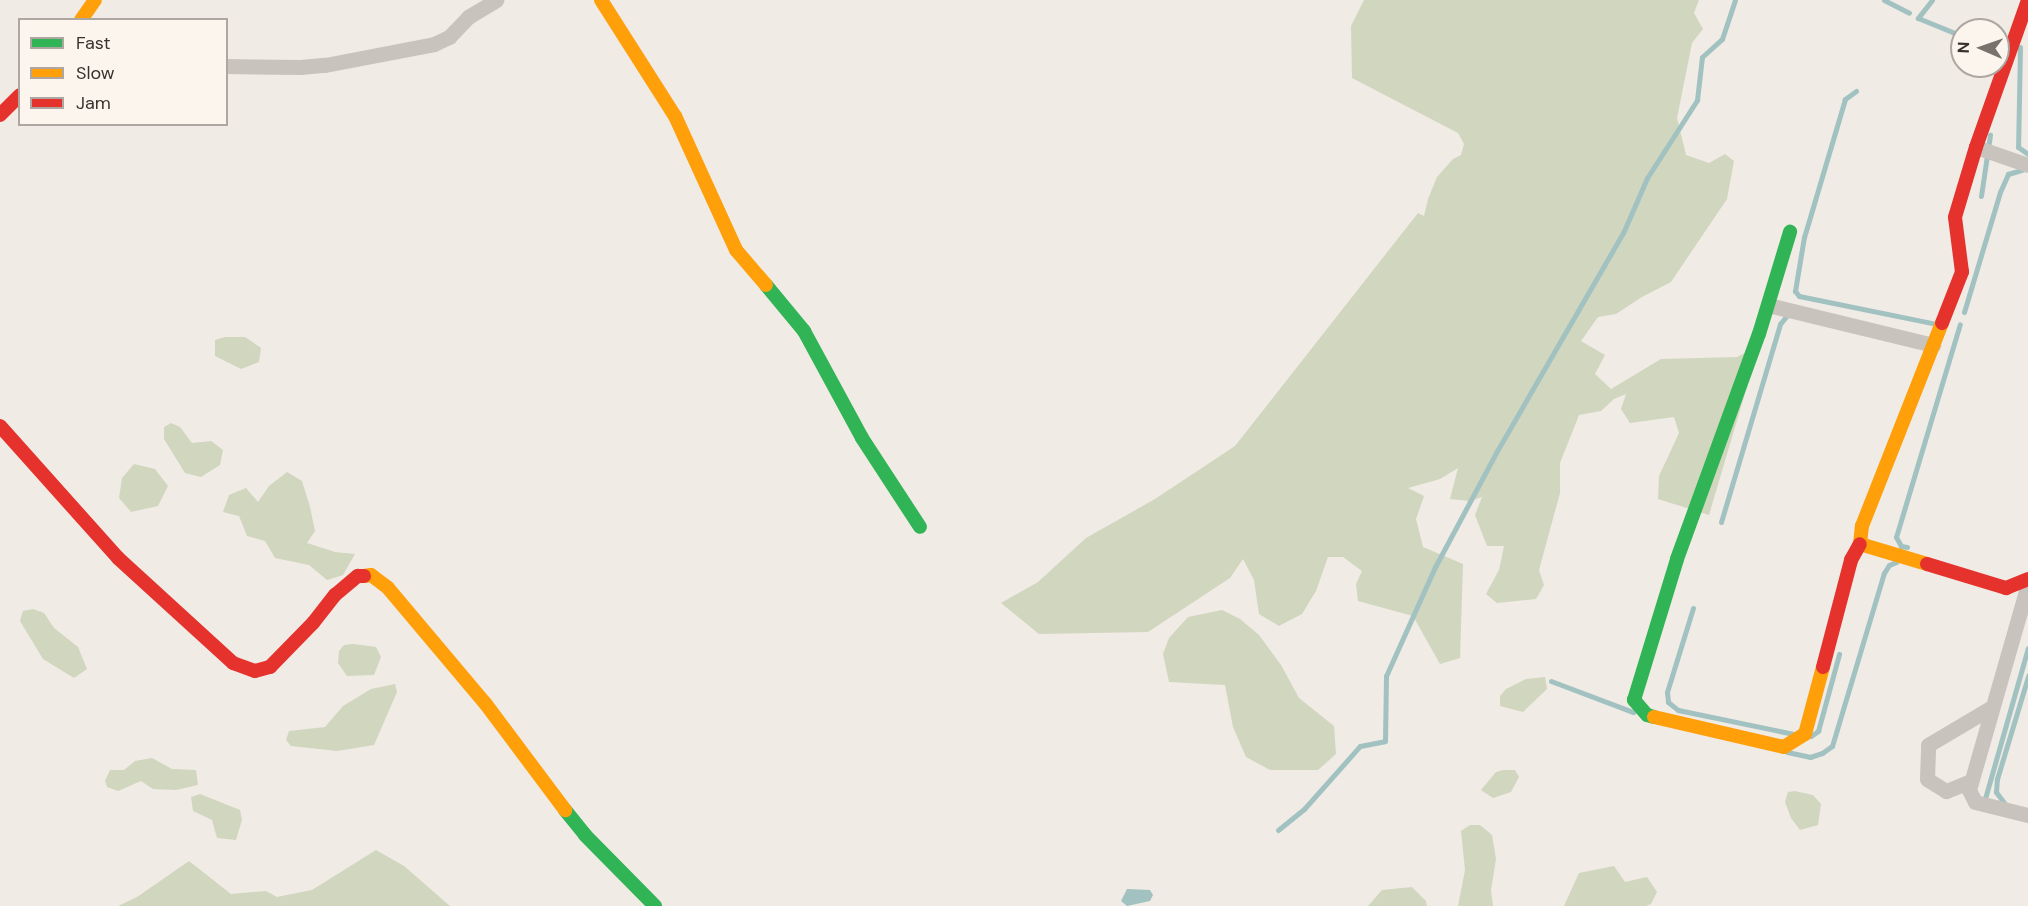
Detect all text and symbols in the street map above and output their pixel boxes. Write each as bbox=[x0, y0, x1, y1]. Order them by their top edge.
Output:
legend bbox=[18, 18, 228, 126]
north arrow bbox=[1950, 18, 2010, 78]
text: Fast bbox=[76, 31, 111, 55]
text: N bbox=[1953, 41, 1974, 54]
text: Slow bbox=[76, 61, 115, 85]
text: Jam bbox=[76, 91, 111, 115]

